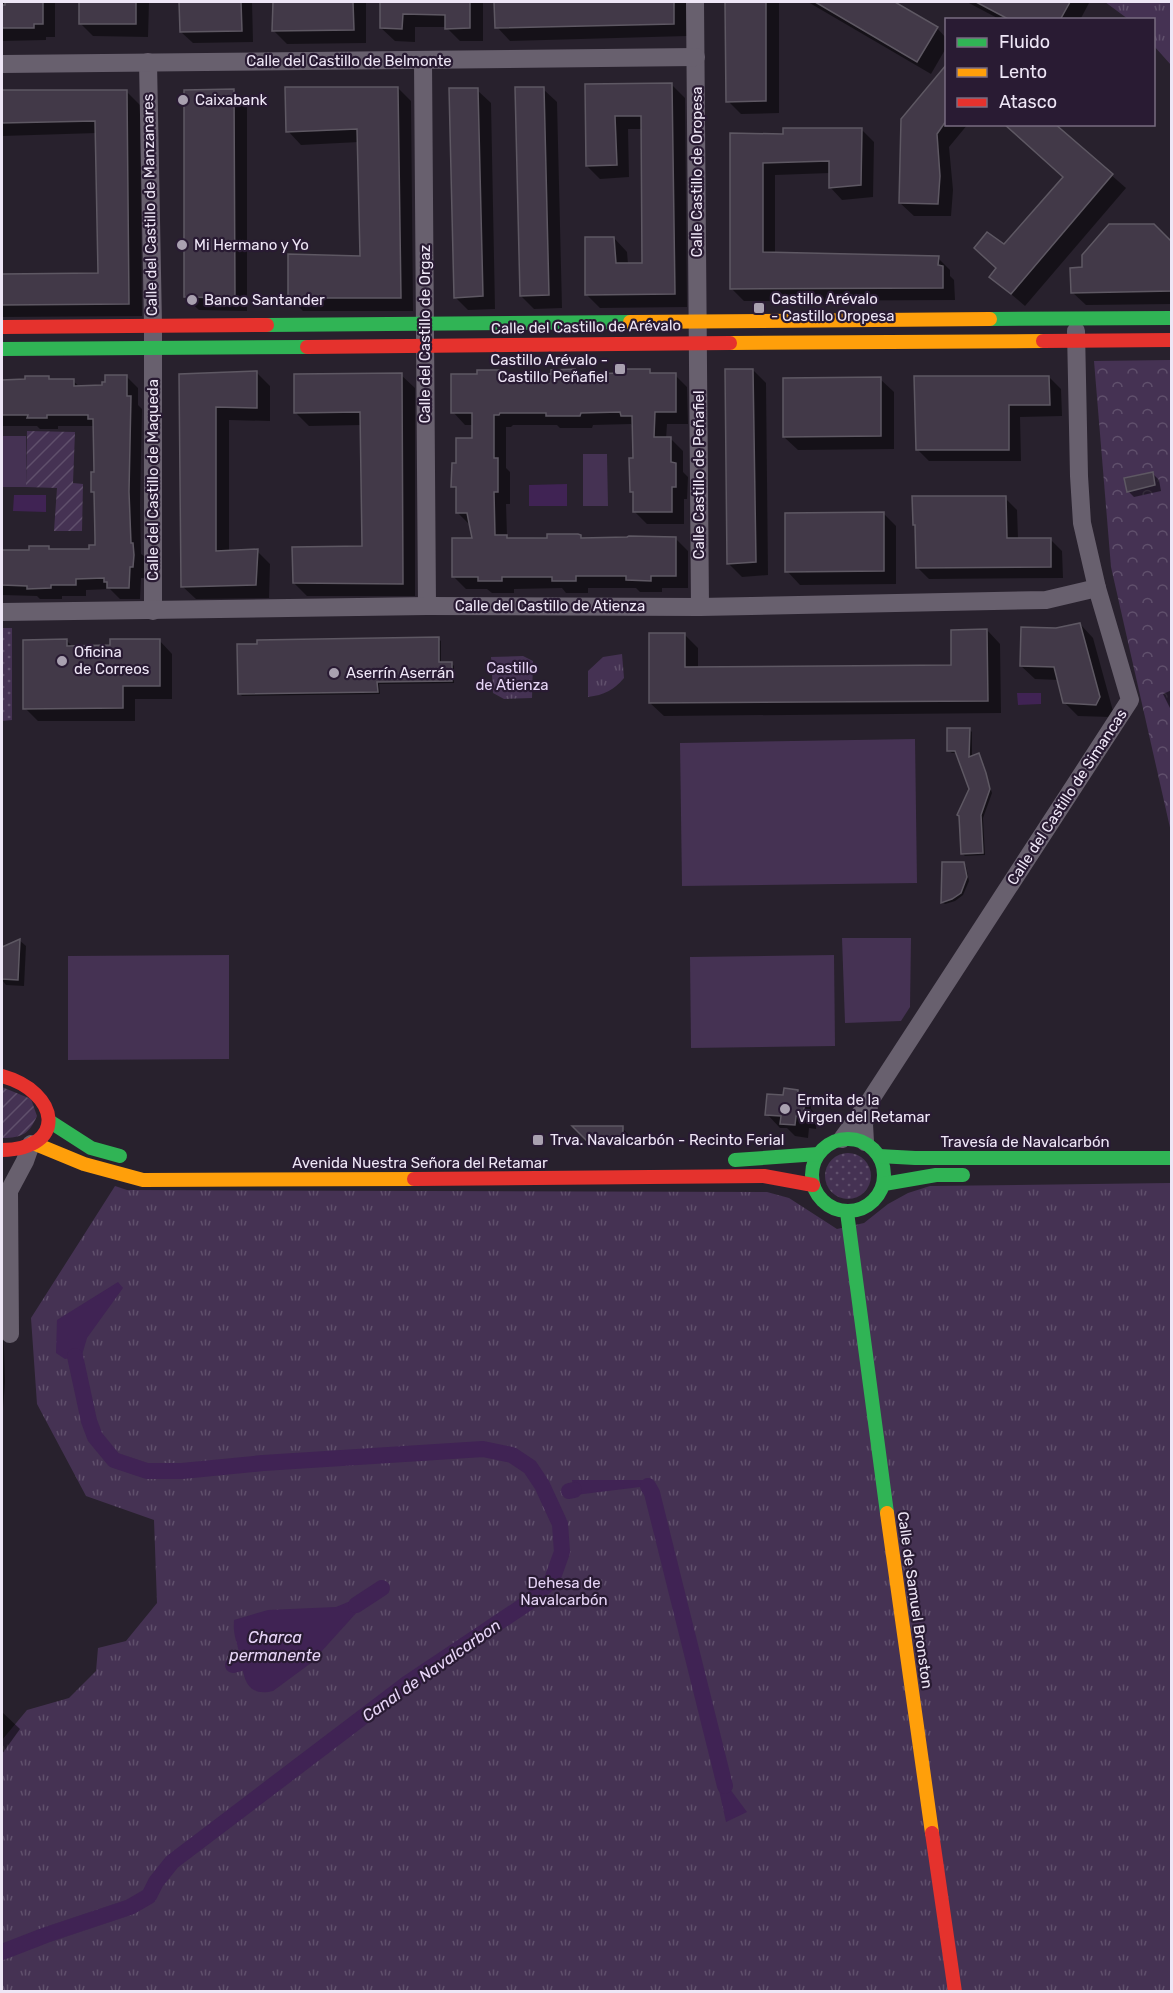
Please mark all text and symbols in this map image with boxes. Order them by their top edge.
legend [945,18,1155,126]
text: Fluido [999,31,1050,53]
street label: Calle del Castillo de Belmonte [246,52,452,70]
text: Lento [999,61,1047,83]
street label: Calle Castillo de Oropesa [688,86,706,258]
place label: Caixabank [195,91,267,109]
text: Atasco [999,91,1057,113]
street label: Calle del Castillo de Manzanares [139,93,161,316]
marker: Caixabank [176,93,190,107]
place label: Mi Hermano y Yo [194,236,309,254]
marker: Mi Hermano y Yo [175,238,189,252]
street label: Calle del Castillo de Orgaz [416,244,434,423]
place label: Castillo Arévalo - Castillo Oropesa [771,290,895,325]
place label: Banco Santander [204,291,325,309]
marker: Banco Santander [185,293,199,307]
marker: Castillo Arévalo - Castillo Oropesa [752,301,766,315]
street label: Calle del Castillo de Arévalo [491,316,681,338]
place label: Castillo Arévalo - Castillo Peñafiel [490,351,608,386]
marker: Castillo Arévalo - Castillo Peñafiel [613,362,627,376]
street label: Calle del Castillo de Maqueda [144,379,162,581]
street label: Calle Castillo de Peñafiel [690,390,708,560]
street label: Calle del Castillo de Atienza [455,597,645,615]
place label: Oficina de Correos [74,643,150,678]
marker: Oficina de Correos [55,654,69,668]
park label: Castillo de Atienza [475,659,549,694]
place label: Aserrín Aserrán [346,664,454,682]
marker: Aserrín Aserrán [327,666,341,680]
street label: Calle del Castillo de Simancas [1003,705,1131,888]
place label: Ermita de la Virgen del Retamar [797,1091,931,1126]
marker: Ermita de la Virgen del Retamar [778,1102,792,1116]
place label: Trva. Navalcarbón - Recinto Ferial [550,1131,784,1149]
marker: Trva. Navalcarbón - Recinto Ferial [531,1133,545,1147]
street label: Travesía de Navalcarbón [940,1133,1110,1151]
street label: Avenida Nuestra Señora del Retamar [292,1154,548,1172]
street label: Calle de Samuel Bronston [894,1510,936,1690]
park label: Dehesa de Navalcarbón [520,1574,608,1609]
water label: Canal de Navalcarbon [358,1615,504,1725]
water label: Charca permanente [228,1628,321,1665]

